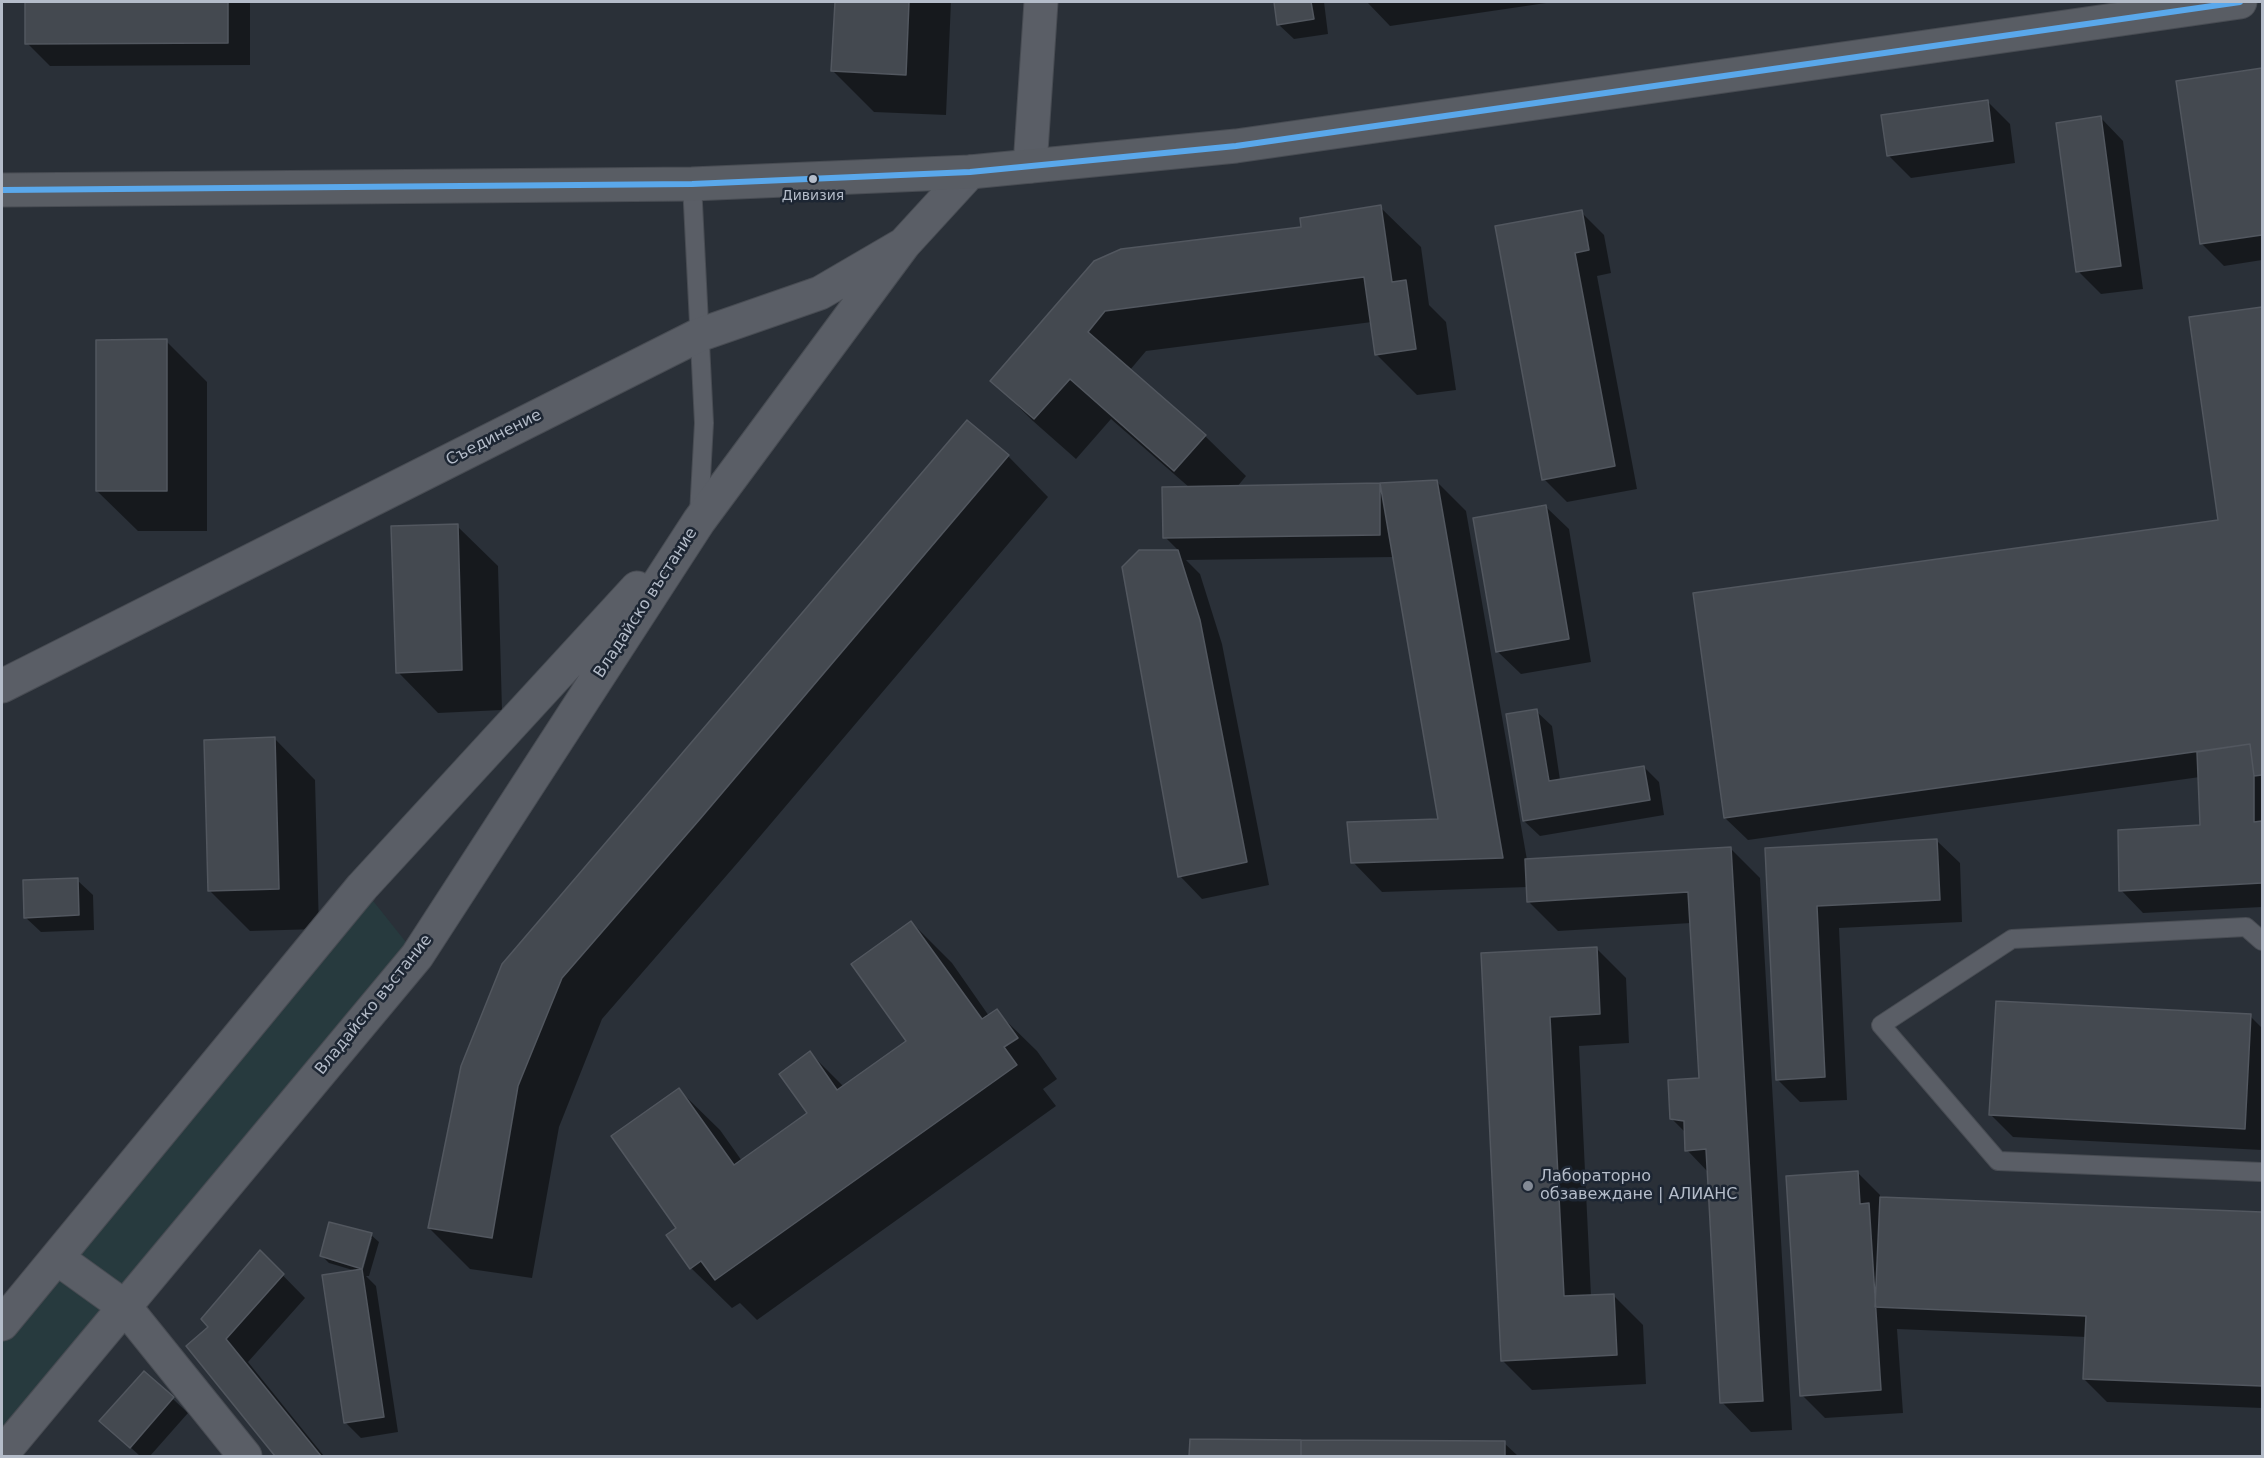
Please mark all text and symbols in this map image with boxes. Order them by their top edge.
marker: Дивизия [807,173,819,185]
place label: Дивизия [782,188,844,204]
street label: Съединение [443,406,545,470]
street label: Владайско въстание [590,524,702,682]
street label: Владайско въстание [311,931,437,1079]
place label: Лабораторно обзавеждане | АЛИАНС [1540,1167,1737,1205]
marker: Лабораторно обзавеждане | АЛИАНС [1521,1179,1535,1193]

